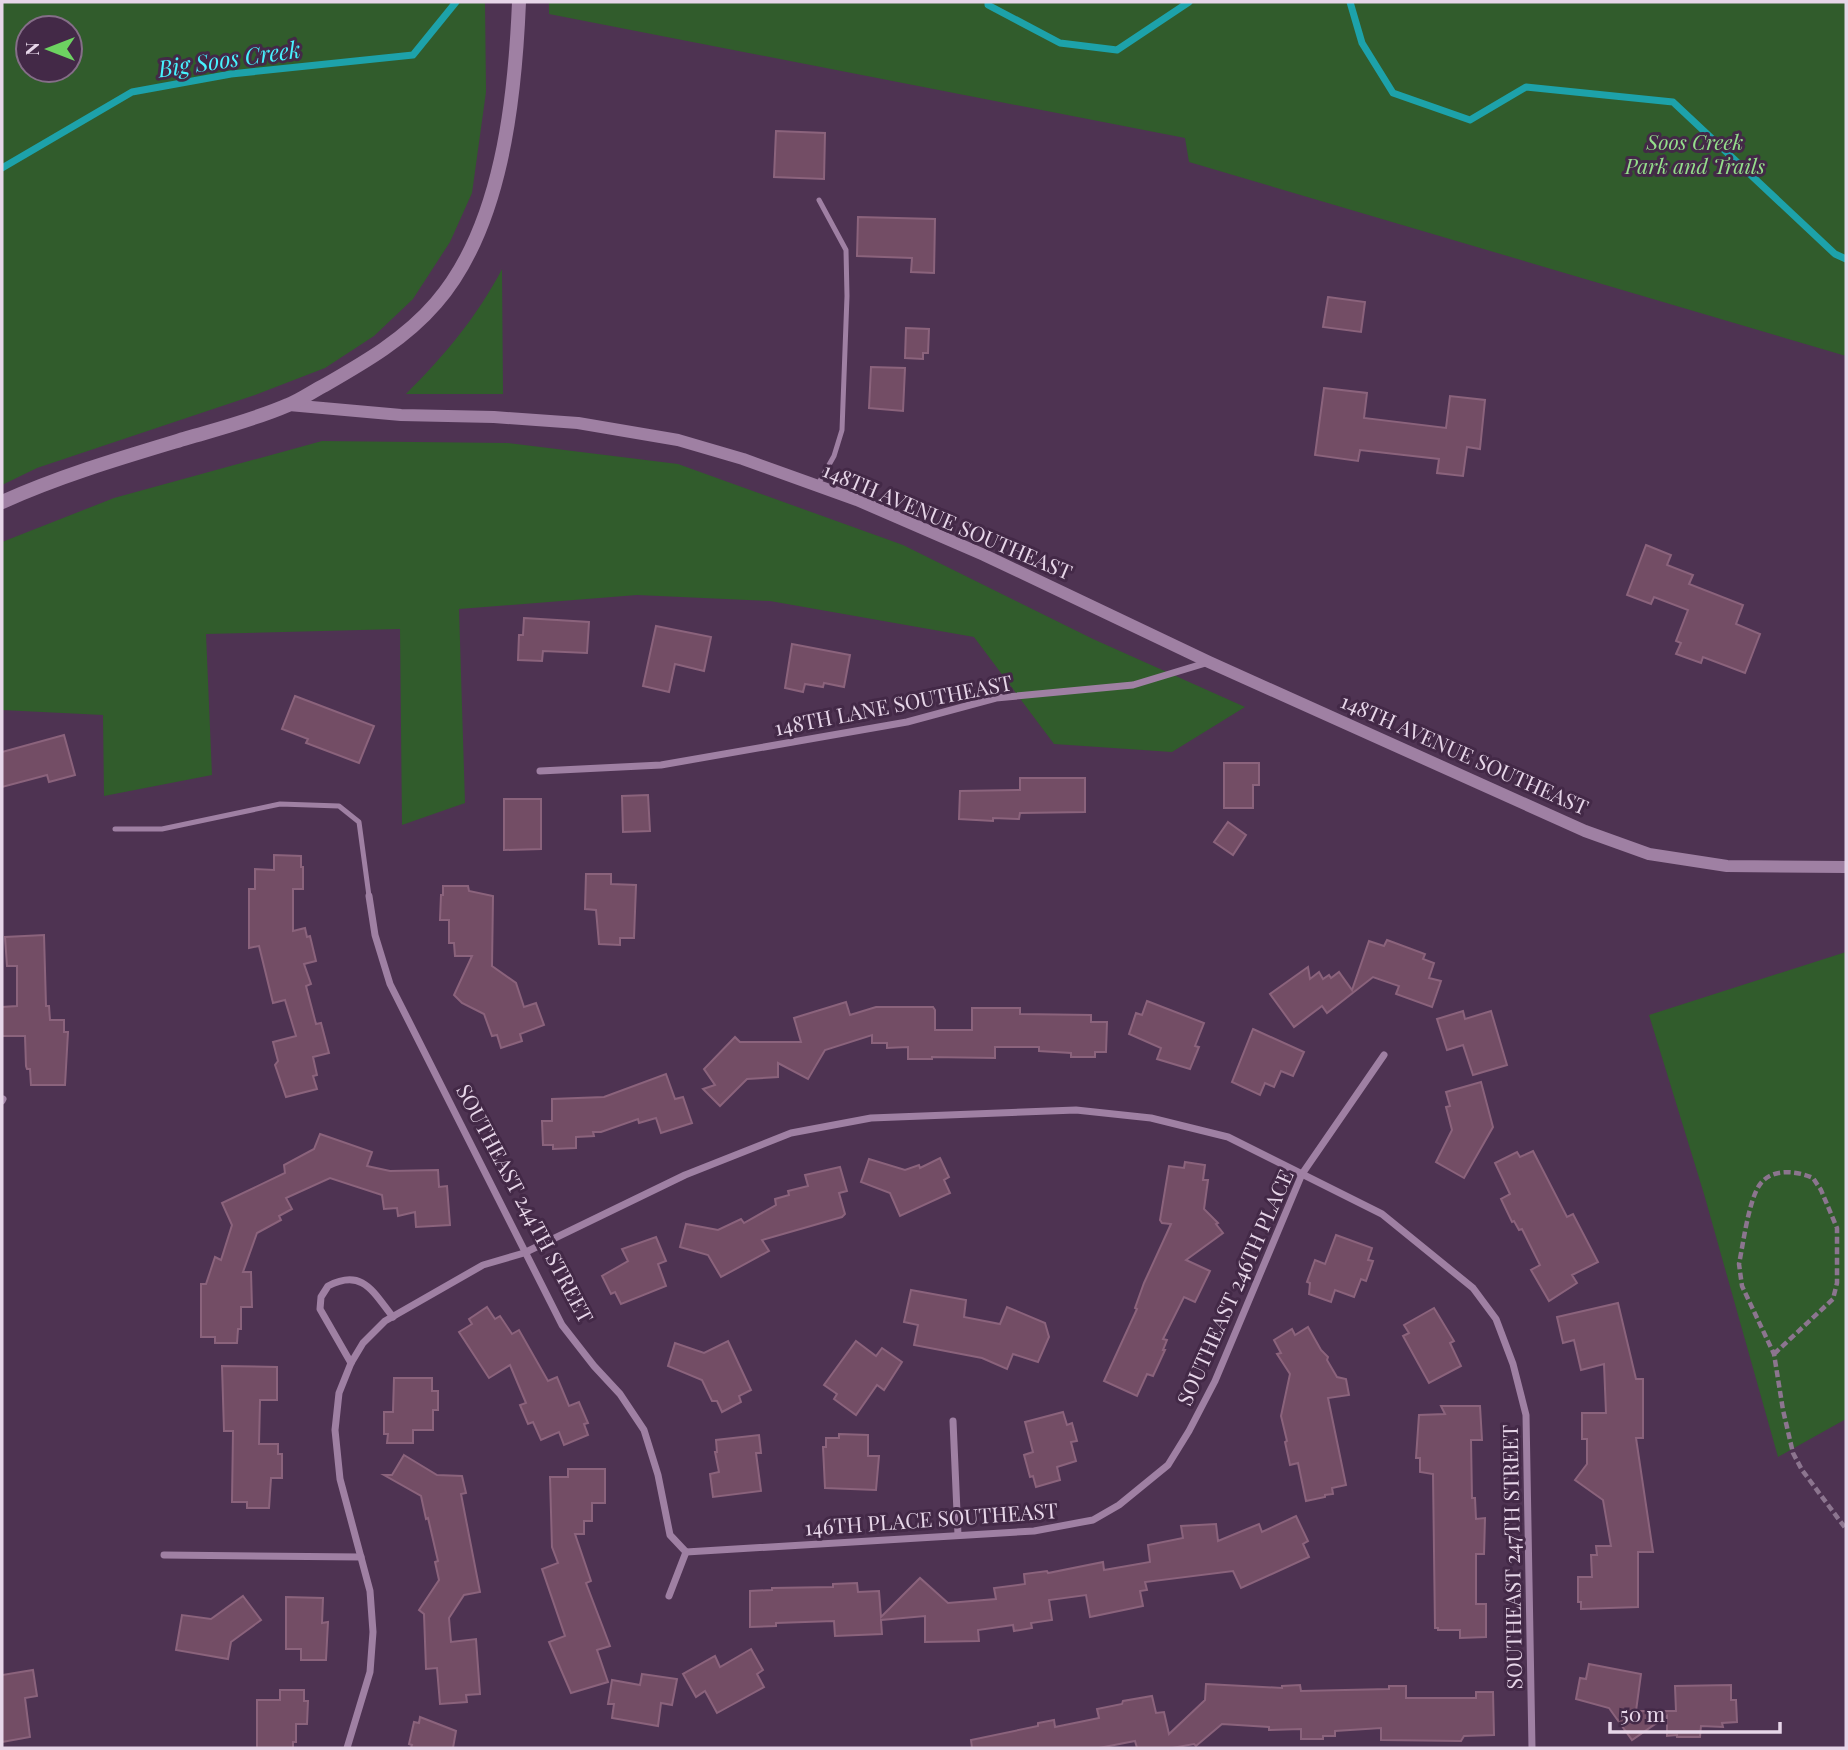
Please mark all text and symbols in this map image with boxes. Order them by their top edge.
north arrow [14,14,84,84]
water label: Big Soos Creek [155,33,302,83]
text: N [18,42,44,56]
park label: Soos Creek Park and Trails [1624,127,1765,179]
street label: 148TH AVENUE SOUTHEAST [819,455,1077,585]
street label: 148TH LANE SOUTHEAST [772,667,1014,741]
street label: 148TH AVENUE SOUTHEAST [1337,686,1593,820]
street label: SOUTHEAST 244TH STREET [451,1079,601,1327]
street label: SOUTHEAST 246TH PLACE [1169,1165,1299,1409]
street label: SOUTHEAST 247TH STREET [1495,1424,1527,1690]
street label: 146TH PLACE SOUTHEAST [803,1495,1059,1541]
scale bar [1610,1690,1780,1734]
text: 50 m [1620,1699,1666,1727]

